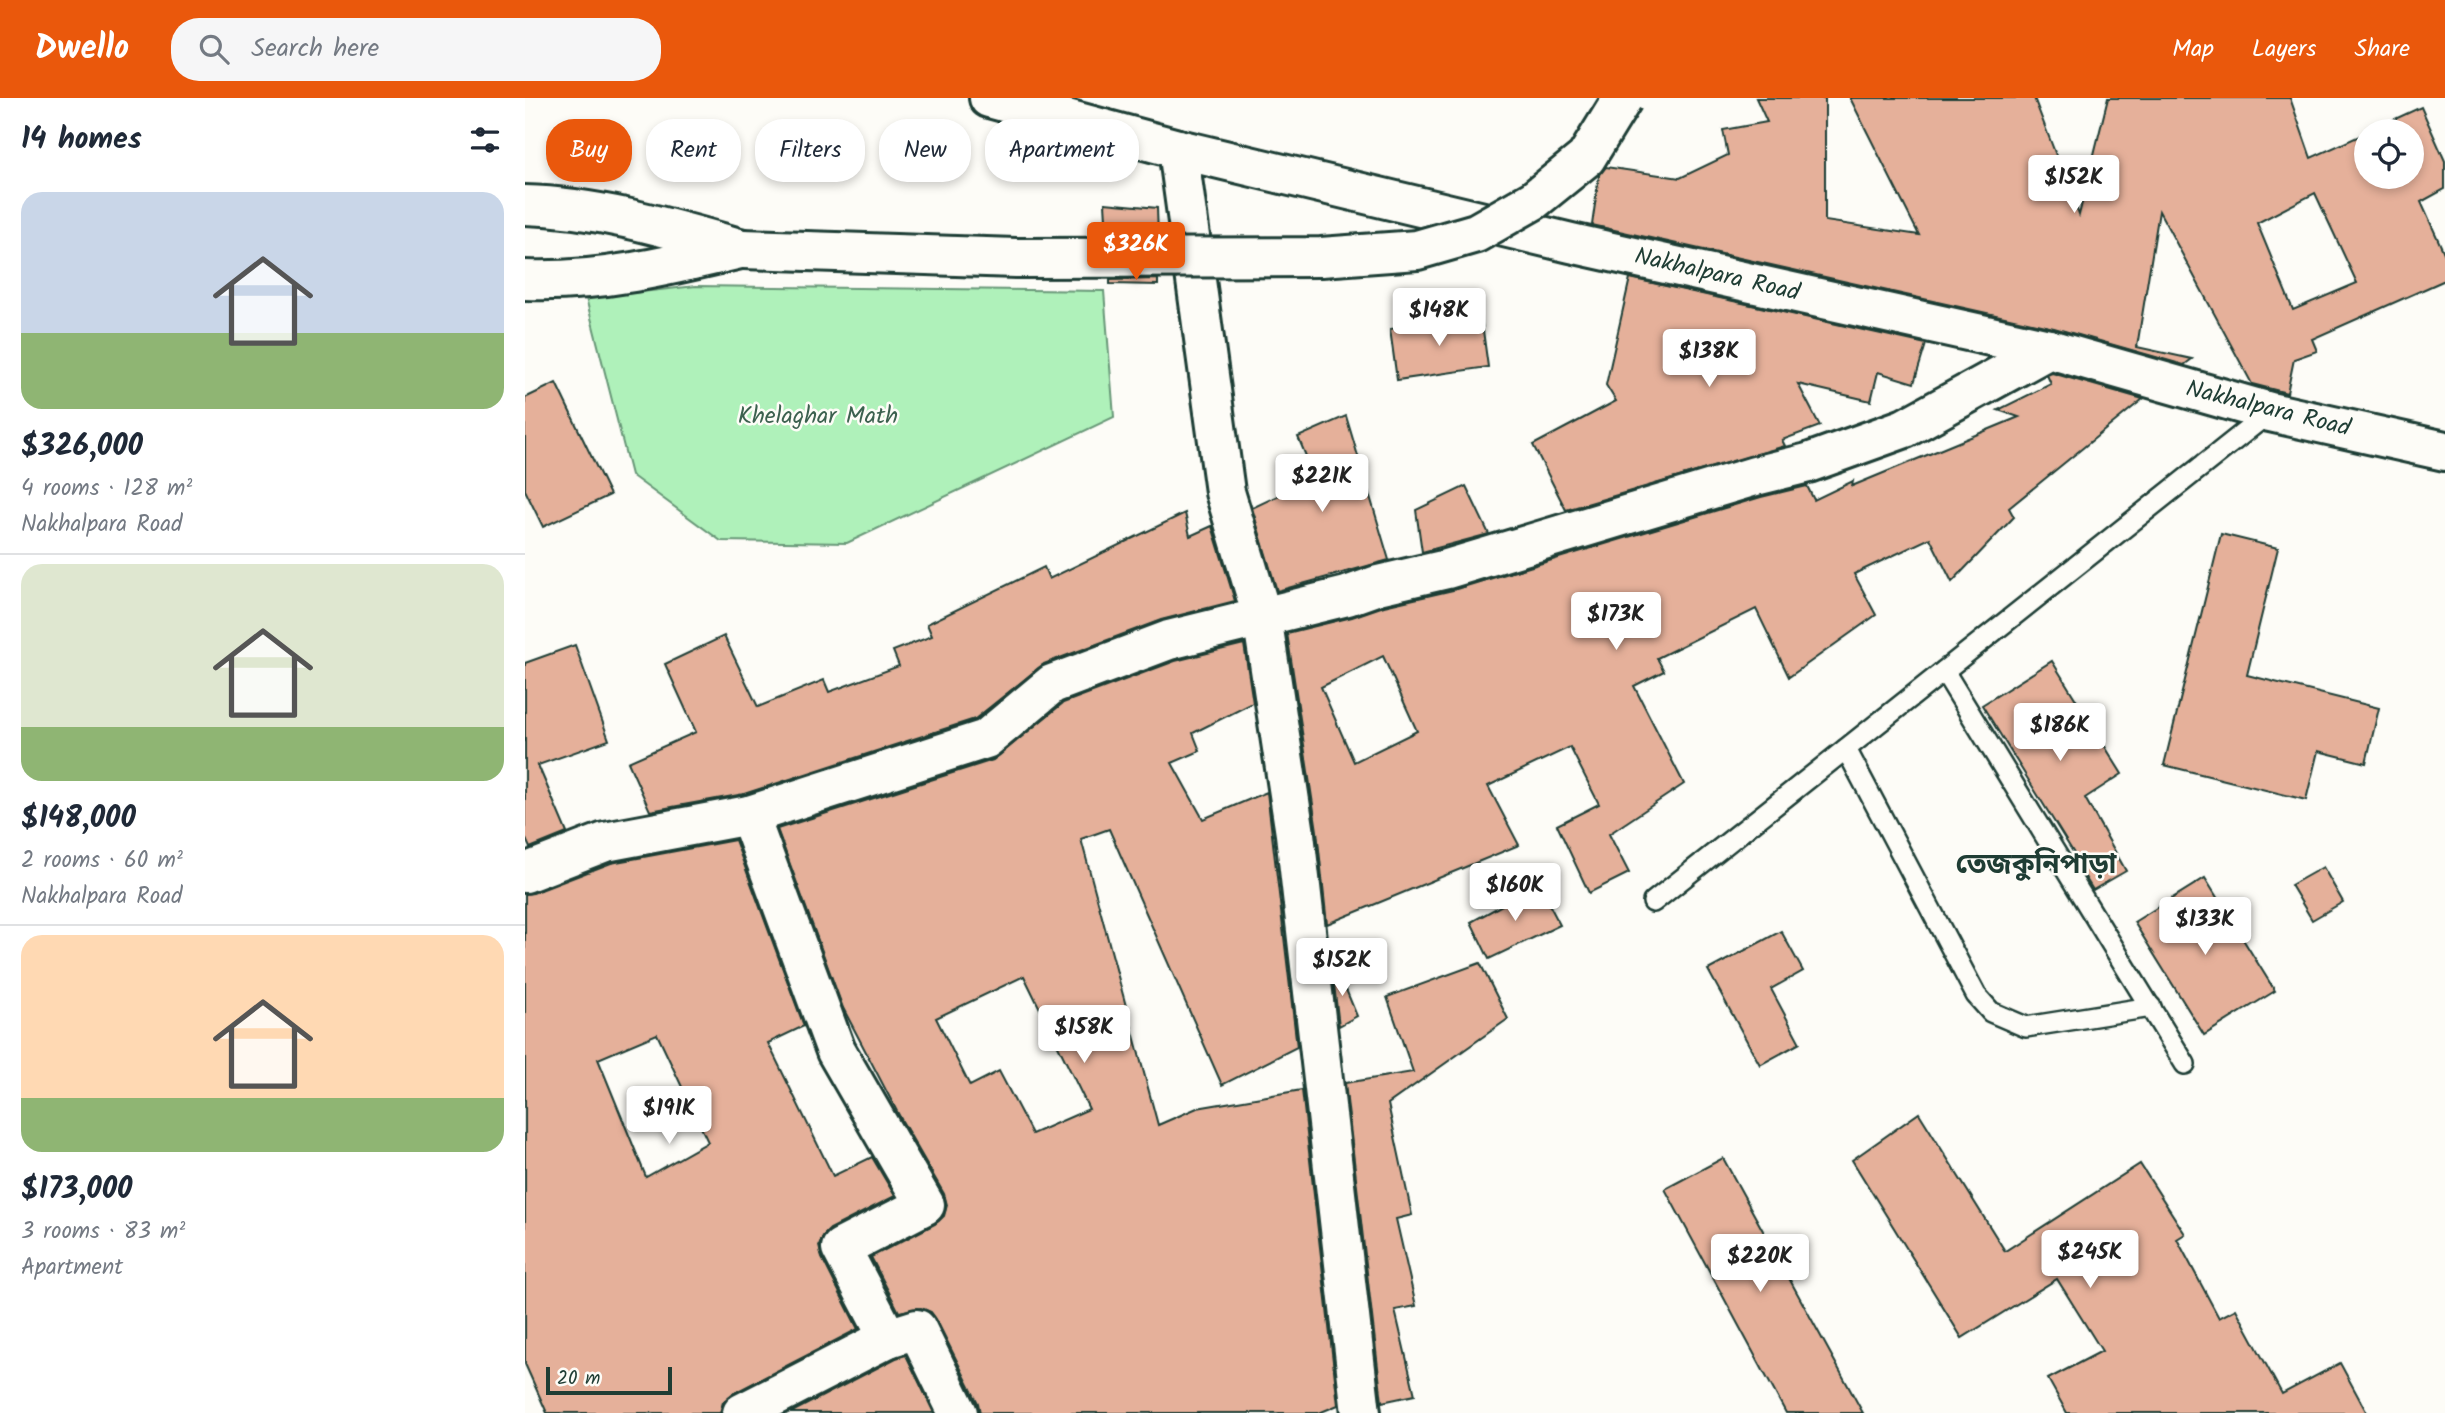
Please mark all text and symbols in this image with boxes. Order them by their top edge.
search box [171,18,661,81]
text: Dwello [35,23,129,76]
text: Search here [251,28,379,70]
icon: search [195,30,233,68]
text: Map [2172,30,2214,69]
text: Layers [2252,30,2316,69]
text: Share [2354,30,2410,69]
text: 14 homes [21,116,142,164]
chip: Buy [546,119,632,182]
chip: Rent [646,119,741,182]
chip: Filters [755,119,865,182]
chip: New [879,119,971,182]
chip: Apartment [985,119,1139,182]
map controls [2354,119,2424,189]
button: locate [2354,119,2424,189]
icon: filters [466,121,504,159]
pin: $152K [2025,156,2123,215]
text: $152K [2044,160,2104,196]
pin: $326K [1087,222,1185,282]
text: $326K [1103,227,1169,263]
street label: Nakhalpara Road [1631,237,1804,313]
icon: home [200,238,326,364]
pin: $148K [1390,288,1488,348]
text: $148K [1409,293,1469,329]
pin: $138K [1660,330,1758,389]
text: $138K [1679,334,1739,370]
street label: Nakhalpara Road [2182,370,2355,449]
park label: Khelaghar Math [738,397,898,436]
text: $326,000 [21,423,143,471]
pin: $221K [1273,454,1371,514]
text: $221K [1291,459,1353,495]
text: 4 rooms · 128 m² [21,471,192,507]
text: Nakhalpara Road [21,507,182,543]
pin: $173K [1567,592,1665,652]
text: $173K [1587,597,1645,633]
icon: home [200,610,326,736]
pin: $186K [2011,704,2109,763]
text: $186K [2030,708,2090,744]
text: $148,000 [21,795,136,843]
text: 2 rooms · 60 m² [21,843,183,879]
district label: তেজকুনিপাড়া [1955,843,2118,888]
pin: $160K [1466,864,1564,923]
text: $160K [1486,868,1544,904]
text: Nakhalpara Road [21,879,182,915]
pin: $133K [2156,898,2254,957]
text: $133K [2175,902,2235,938]
pin: $152K [1293,939,1391,998]
text: $152K [1312,943,1372,979]
icon: home [200,981,326,1107]
pin: $158K [1035,1006,1133,1065]
text: $158K [1054,1010,1114,1046]
pin: $191K [620,1086,718,1146]
text: $191K [643,1091,696,1127]
text: $173,000 [21,1166,132,1214]
text: 3 rooms · 83 m² [21,1214,185,1250]
pin: $245K [2041,1230,2139,1290]
pin: $220K [1711,1234,1809,1294]
text: $245K [2057,1235,2123,1271]
text: $220K [1727,1239,1793,1275]
text: Apartment [21,1250,123,1286]
scale bar [546,1364,672,1396]
text: 20 m [557,1364,600,1394]

